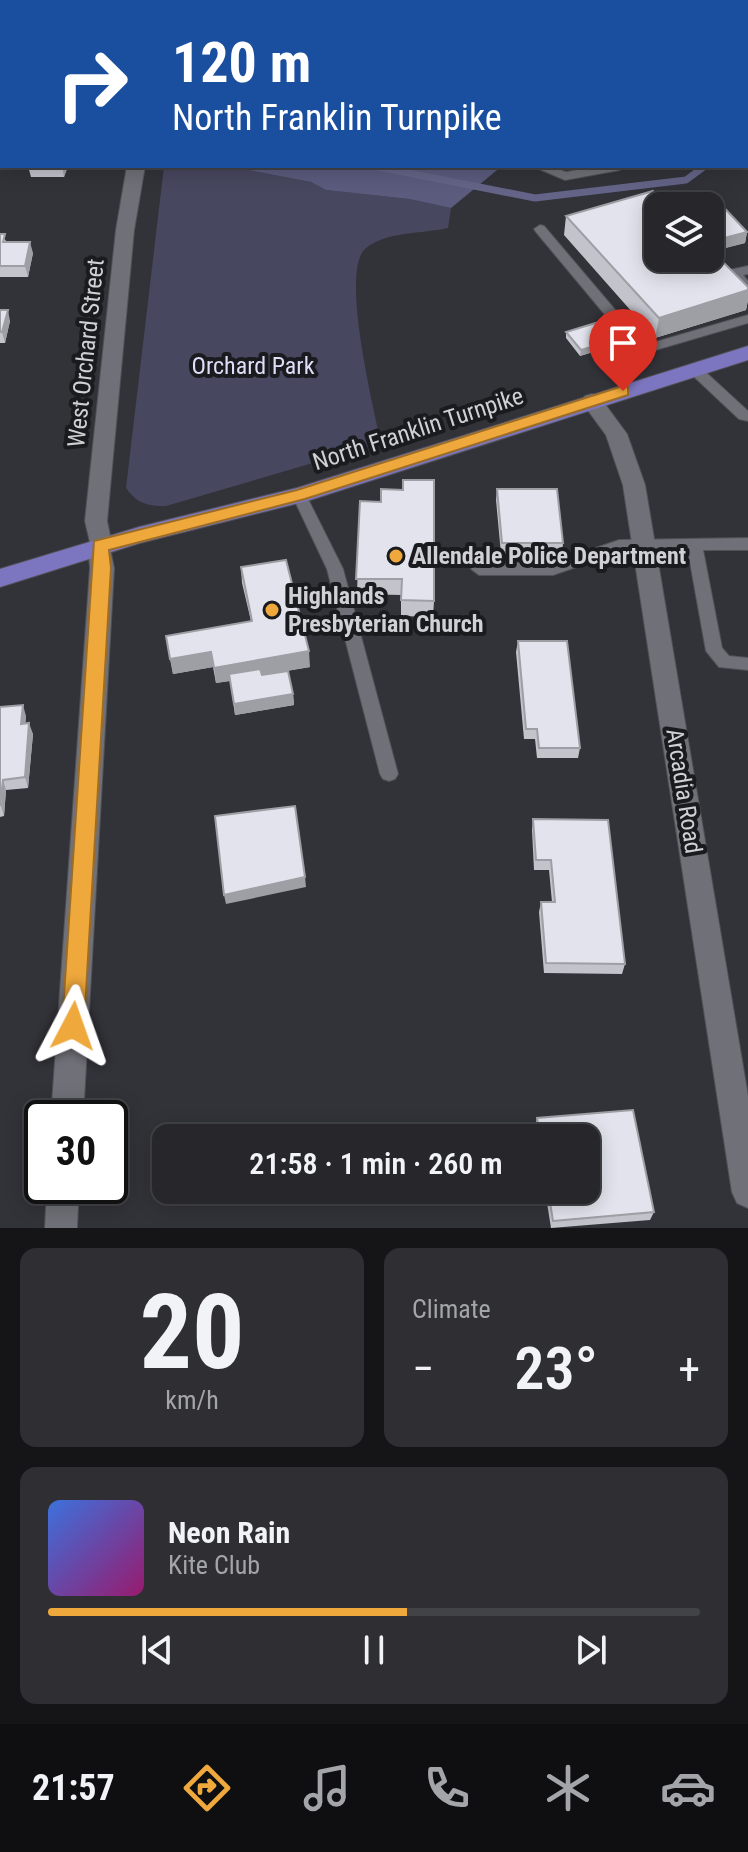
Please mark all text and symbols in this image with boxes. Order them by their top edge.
text: 120 m [172,30,311,96]
icon: right [40,32,144,136]
text: North Franklin Turnpike [172,97,502,139]
map controls [644,192,724,272]
button: layers [644,192,724,272]
street label: West Orchard Street [62,257,110,449]
pin [589,309,657,391]
icon: arrive [601,321,645,365]
park label: Orchard Park [192,352,315,380]
street label: North Franklin Turnpike [309,382,527,476]
place label: Allendale Police Department [412,542,686,570]
marker: Allendale Police Department [387,547,405,565]
place label: Highlands Presbyterian Church [288,582,484,638]
marker: Highlands Presbyterian Church [263,601,281,619]
street label: Arcadia Road [660,727,708,855]
position arrow [31,984,115,1068]
speed limit sign: 30 [24,1100,128,1204]
text: 21:58 · 1 min · 260 m [249,1146,503,1181]
text: 20 [139,1272,245,1393]
text: Climate [412,1294,491,1324]
text: 23° [514,1333,598,1404]
text: − [412,1343,434,1395]
text: + [678,1343,700,1395]
text: km/h [165,1385,219,1415]
text: Neon Rain [168,1515,290,1550]
text: Kite Club [168,1550,260,1580]
icon: previous [135,1628,179,1672]
icon: pause [352,1628,396,1672]
icon: next [569,1628,613,1672]
icon: directions [179,1760,235,1816]
icon: music [299,1760,355,1816]
icon: phone [419,1760,475,1816]
icon: climate [540,1760,596,1816]
icon: car [660,1760,716,1816]
text: 21:57 [32,1767,115,1809]

